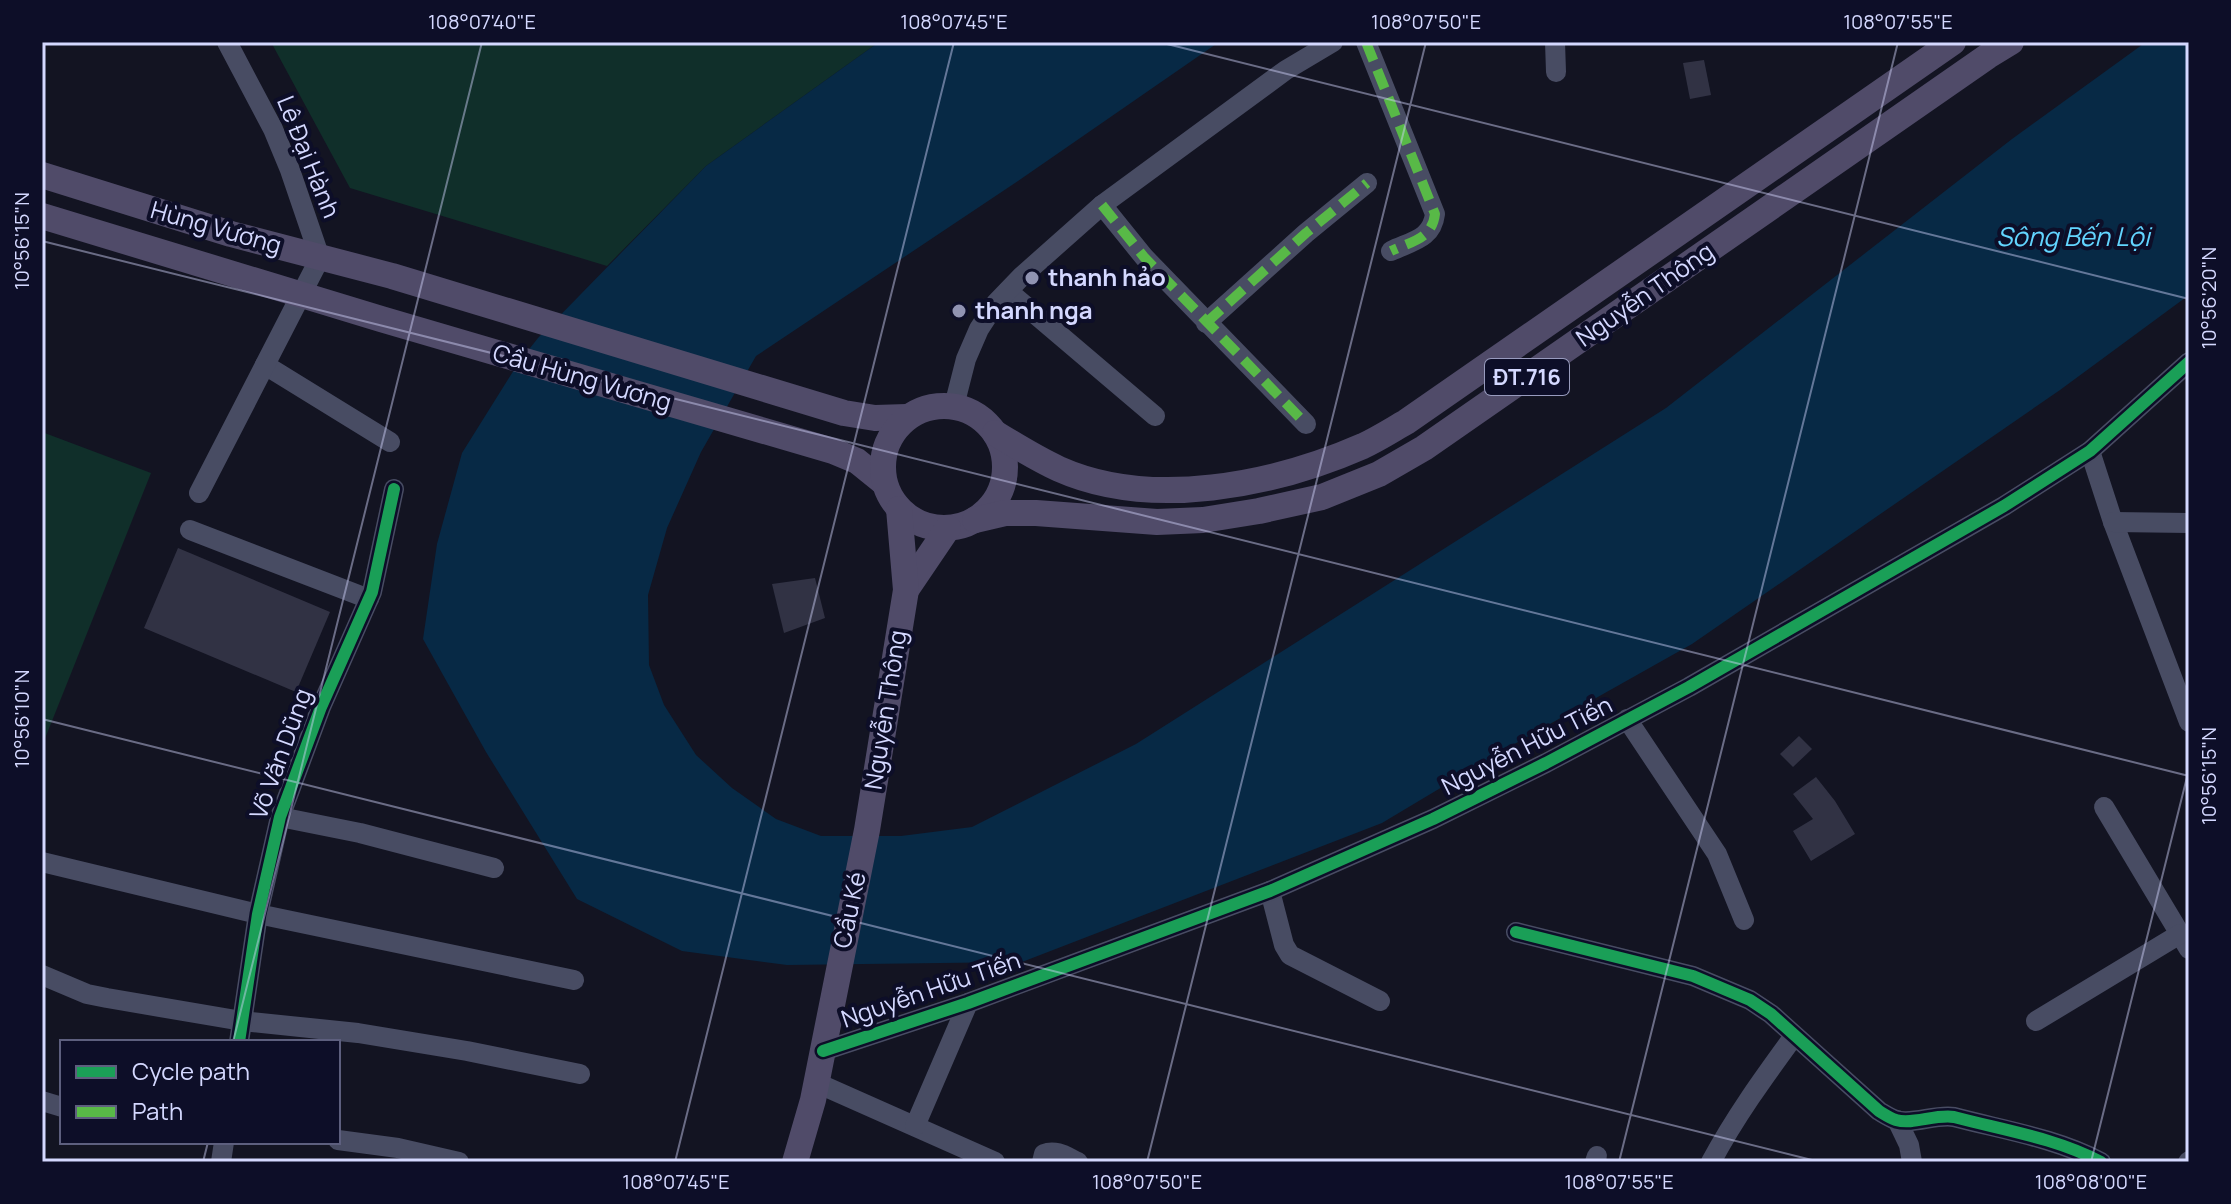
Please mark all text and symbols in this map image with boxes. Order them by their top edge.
text: 108°07'40"E [428,8,536,35]
text: 108°07'45"E [900,8,1008,35]
text: 108°07'50"E [1371,8,1481,35]
text: 108°07'55"E [1843,8,1953,35]
street label: Lê Đại Hành [270,90,349,222]
text: 10°56'15"N [8,192,35,290]
street label: Hùng Vương [147,192,286,261]
water label: Sông Bến Lội [1996,218,2153,254]
street label: Nguyễn Thông [1569,234,1720,353]
text: 10°56'20"N [2195,247,2222,349]
place label: thanh hảo [1048,260,1166,293]
marker: thanh hảo [1023,269,1041,287]
place label: thanh nga [975,293,1093,326]
marker: thanh nga [950,302,968,320]
street label: Cầu Hùng Vương [489,335,675,418]
road number: ĐT.716 [1485,359,1569,395]
street label: Nguyễn Thông [856,628,913,792]
text: 10°56'10"N [8,670,35,768]
street label: Võ Văn Dũng [241,684,318,823]
street label: Nguyễn Hữu Tiến [1435,687,1617,802]
text: 10°56'15"N [2195,727,2222,825]
street label: Cầu Ké [824,869,873,951]
street label: Nguyễn Hữu Tiến [837,942,1024,1035]
legend [60,1040,340,1144]
text: Cycle path [132,1054,250,1087]
text: Path [132,1094,183,1127]
text: 108°07'45"E [622,1168,730,1195]
text: 108°07'50"E [1092,1168,1202,1195]
text: 108°07'55"E [1564,1168,1674,1195]
text: 108°08'00"E [2035,1168,2147,1195]

